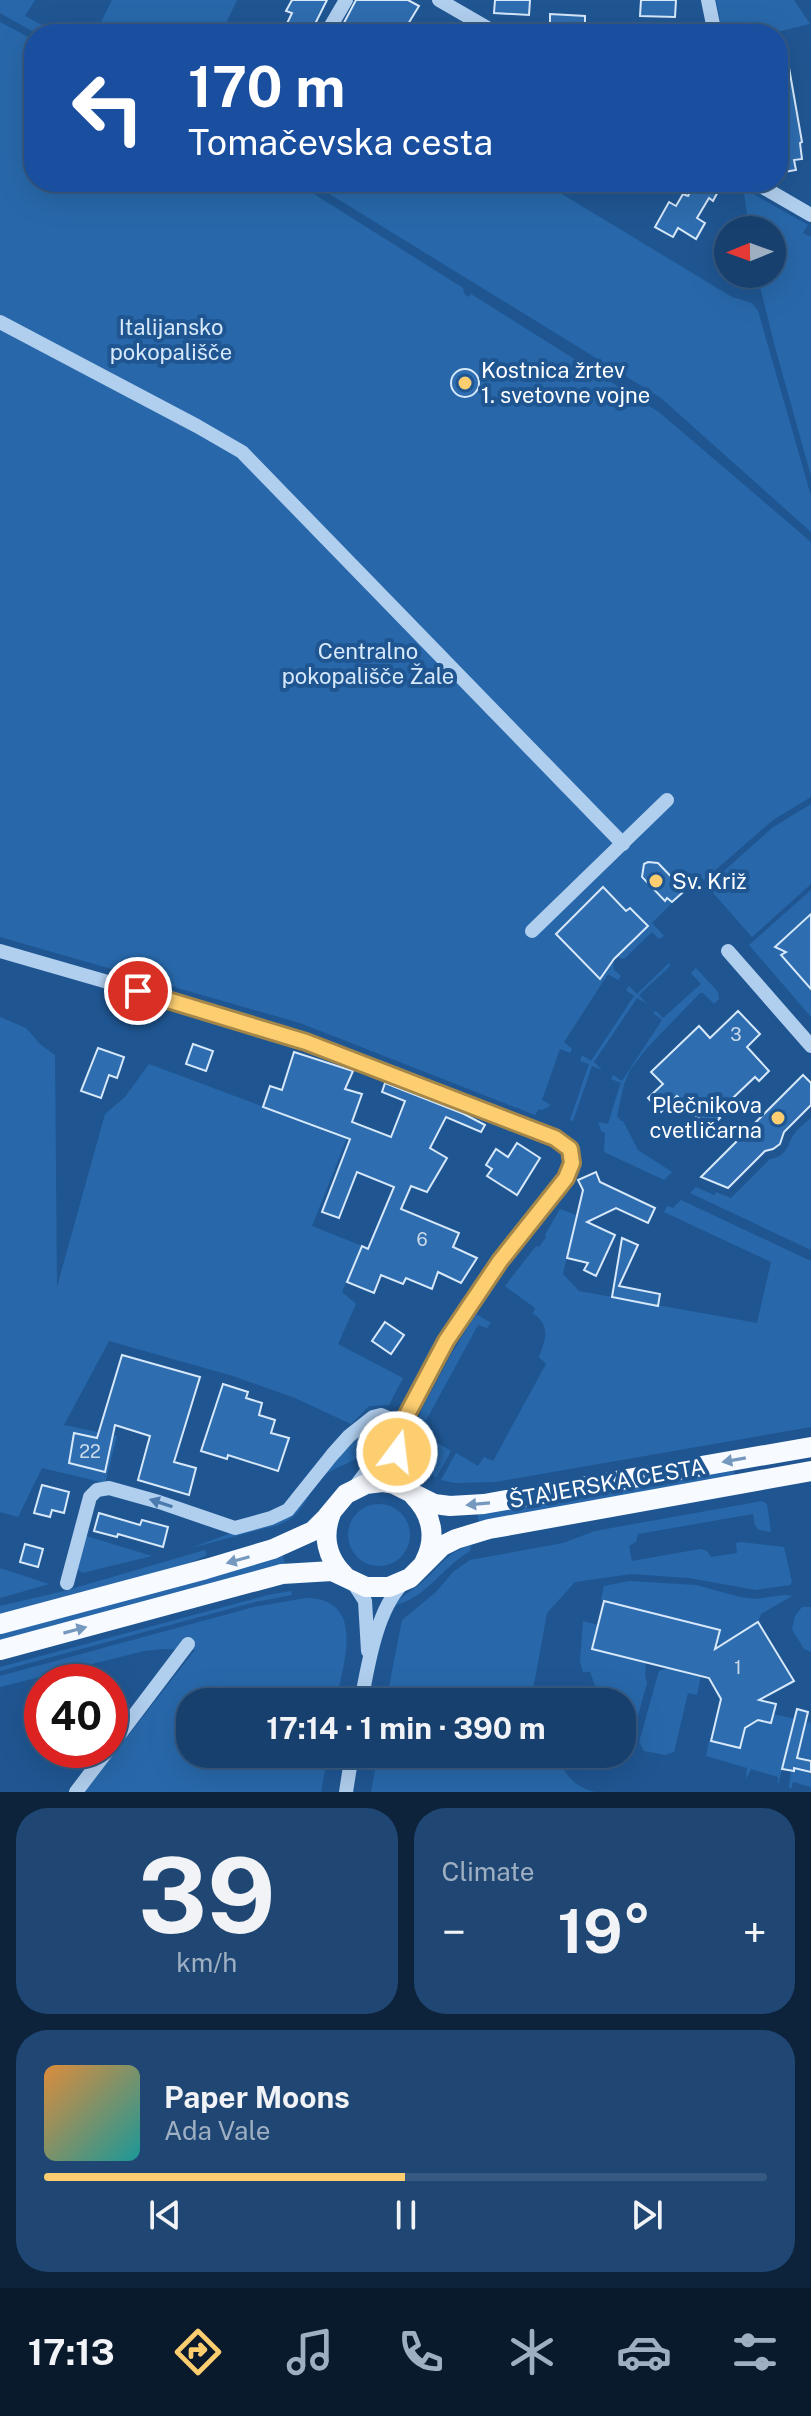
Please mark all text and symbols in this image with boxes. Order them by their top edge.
text: 170 m [188,54,345,120]
icon: left [56,56,160,160]
text: Tomačevska cesta [188,121,493,163]
north arrow [714,216,786,288]
map controls [714,216,786,288]
park label: Italijansko pokopališče [110,314,232,365]
place label: Kostnica žrtev 1. svetovne vojne [481,357,650,408]
marker: Kostnica žrtev 1. svetovne vojne [456,374,474,392]
park label: Centralno pokopališče Žale [282,638,454,689]
place label: Sv. Križ [672,868,747,894]
marker: Sv. Križ [647,872,665,890]
pin [104,957,172,1025]
icon: arrive [116,969,160,1013]
house number: 3 [730,1024,742,1045]
place label: Plečnikova cvetličarna [649,1092,762,1143]
marker: Plečnikova cvetličarna [769,1109,787,1127]
house number: 6 [416,1229,428,1250]
position arrow [355,1410,439,1494]
house number: 22 [79,1441,101,1462]
street label: ŠTAJERSKA CESTA [507,1453,707,1513]
one-way arrow [721,1455,746,1467]
one-way arrow [149,1496,173,1508]
one-way arrow [465,1498,490,1511]
one-way arrow [226,1554,250,1567]
one-way arrow [63,1623,88,1635]
house number: 1 [734,1657,742,1678]
speed limit sign: 40 [24,1664,128,1768]
text: 17:14 · 1 min · 390 m [266,1710,546,1746]
text: 39 [138,1834,275,1956]
text: Climate [442,1856,535,1887]
text: 19° [557,1896,651,1967]
text: − [442,1906,466,1958]
text: + [743,1906,767,1958]
text: km/h [176,1947,237,1978]
text: Paper Moons [164,2079,350,2115]
text: Ada Vale [164,2115,270,2146]
icon: previous [143,2193,187,2237]
icon: pause [384,2193,428,2237]
icon: next [625,2193,669,2237]
icon: directions [170,2324,226,2380]
icon: music [282,2324,338,2380]
icon: phone [393,2324,449,2380]
icon: climate [504,2324,560,2380]
icon: car [616,2324,672,2380]
icon: filters [727,2324,783,2380]
text: 17:13 [28,2331,115,2373]

